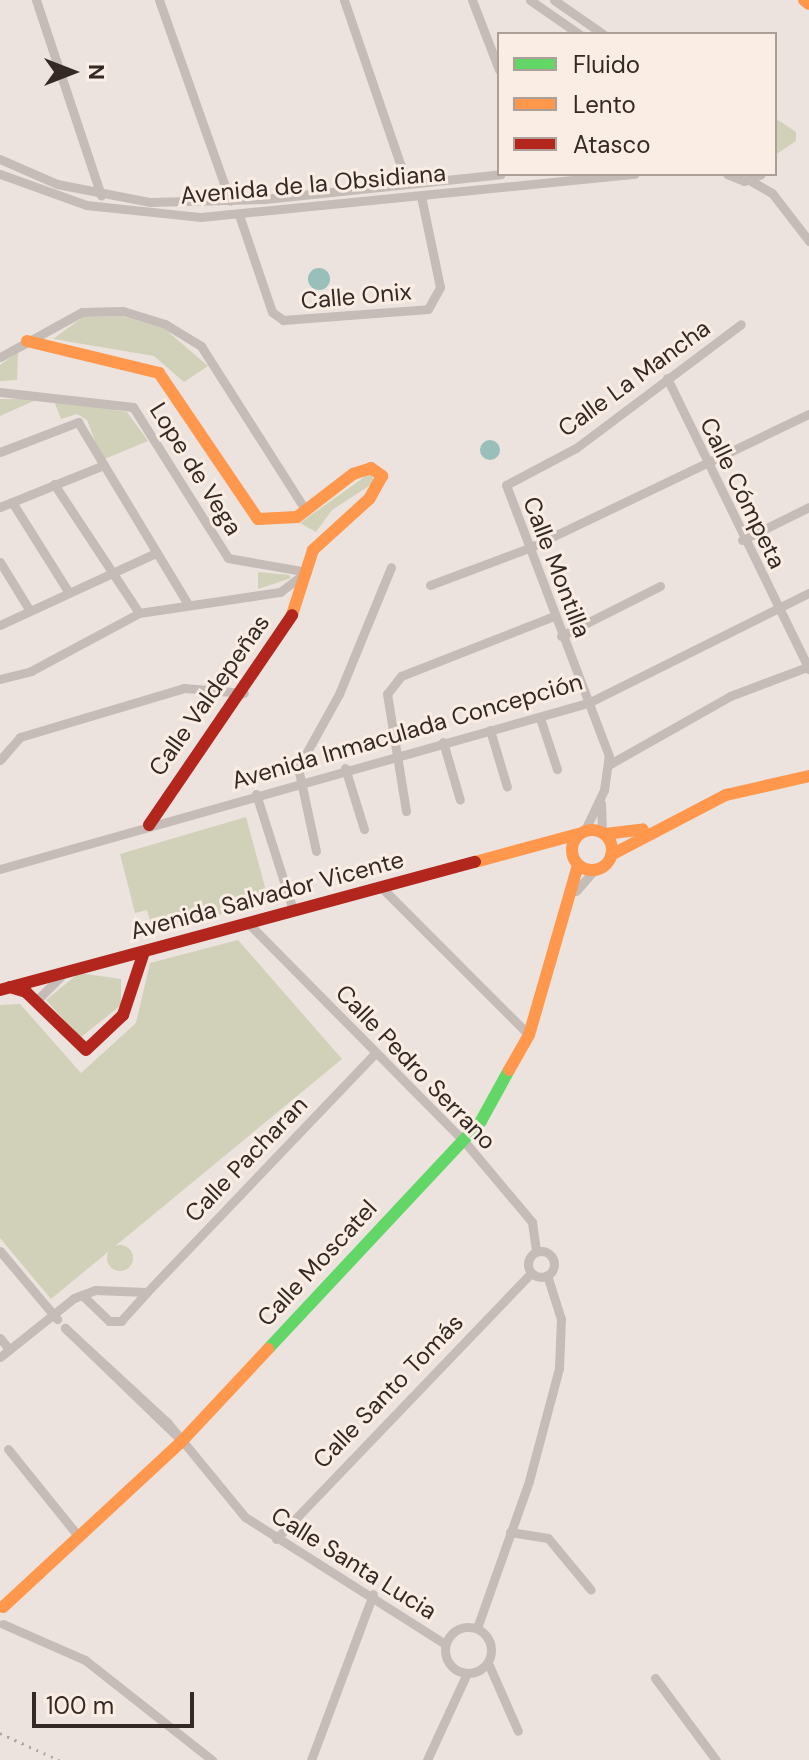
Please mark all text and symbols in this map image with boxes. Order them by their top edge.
north arrow [32,32,112,112]
legend [497,32,777,176]
text: Fluido [573,49,640,80]
text: N [82,64,111,80]
text: Lento [573,89,636,120]
text: Atasco [573,129,650,160]
street label: Avenida de la Obsidiana [179,158,447,210]
street label: Calle Onix [299,277,413,315]
street label: Calle La Mancha [552,313,716,443]
street label: Lope de Vega [144,397,248,541]
street label: Calle Cómpeta [694,413,792,573]
street label: Calle Montilla [517,493,597,641]
street label: Calle Valdepeñas [143,609,275,781]
street label: Avenida Inmaculada Concepción [228,667,586,795]
street label: Avenida Salvador Vicente [127,845,407,945]
street label: Calle Pedro Serrano [330,978,502,1156]
street label: Calle Pacharan [179,1090,313,1228]
street label: Calle Moscatel [251,1194,383,1332]
street label: Calle Santo Tomás [307,1308,469,1474]
street label: Calle Santa Lucia [266,1501,442,1625]
scale bar [36,1676,198,1726]
text: 100 m [46,1690,114,1721]

